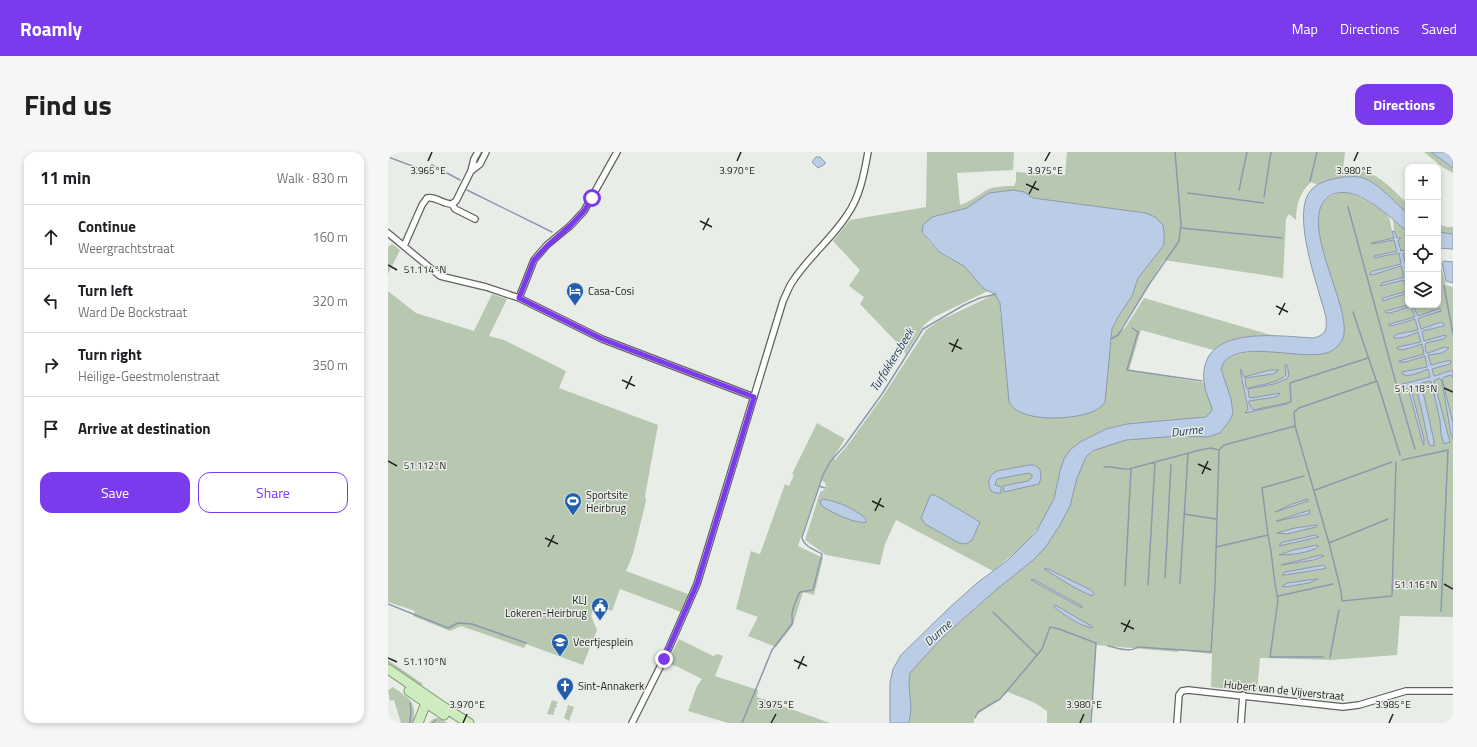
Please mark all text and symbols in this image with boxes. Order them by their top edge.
text: Roamly [20,14,82,43]
text: Map [1292,18,1318,39]
text: Directions [1340,18,1399,39]
text: Saved [1421,18,1457,39]
text: Find us [24,83,112,126]
button: Directions [1355,84,1453,125]
text: 3.965°E [410,163,446,178]
text: 3.970°E [719,163,755,178]
text: 3.975°E [1027,163,1063,178]
text: 3.980°E [1336,163,1372,178]
map controls [1405,164,1441,308]
button: + [1405,164,1441,200]
text: 11 min [40,165,91,191]
text: Walk · 830 m [277,168,348,188]
route start [583,189,601,207]
button: − [1405,200,1441,236]
text: Continue [78,215,136,238]
icon: ahead [40,226,62,248]
text: 160 m [312,227,348,247]
button: locate [1405,236,1441,272]
text: Weergrachtstraat [78,238,174,258]
text: 51.114°N [404,262,446,277]
button: layers [1405,272,1441,308]
text: Turn left [78,279,133,302]
hotel icon: Casa-Cosi [565,281,585,306]
place label: Casa-Cosi [588,283,634,299]
icon: left [40,290,62,312]
text: 320 m [312,291,348,311]
text: Ward De Bockstraat [78,302,187,322]
water label: Turfakkersbeek [865,323,919,395]
text: Turn right [78,343,142,366]
icon: right [40,354,62,376]
text: 350 m [312,355,348,375]
text: Heilige-Geestmolenstraat [78,366,220,386]
text: 51.118°N [1395,381,1437,396]
text: Arrive at destination [78,417,211,440]
icon: arrive [40,418,62,440]
water label: Durme [1170,419,1205,442]
text: 51.112°N [404,458,446,473]
button: Save [40,472,190,513]
button: Share [198,472,348,513]
place label: Sportsite Heirbrug [586,487,629,516]
sports icon: Sportsite Heirbrug [563,491,583,516]
text: 51.116°N [1395,577,1437,592]
place label: KLJ Lokeren-Heirbrug [505,592,587,621]
public building icon: KLJ Lokeren-Heirbrug [590,596,610,621]
water label: Durme [919,614,957,650]
school or university icon: Veertjesplein [550,632,570,657]
place label: Veertjesplein [573,634,633,650]
route end [655,650,673,668]
text: 51.110°N [404,654,446,669]
church icon: Sint-Annakerk [555,676,575,701]
street label: Hubert van de Vijverstraat [1223,676,1345,704]
place label: Sint-Annakerk [578,678,645,694]
text: 3.970°E [449,697,485,712]
text: 3.975°E [758,697,794,712]
text: 3.980°E [1066,697,1102,712]
text: 3.985°E [1375,697,1411,712]

